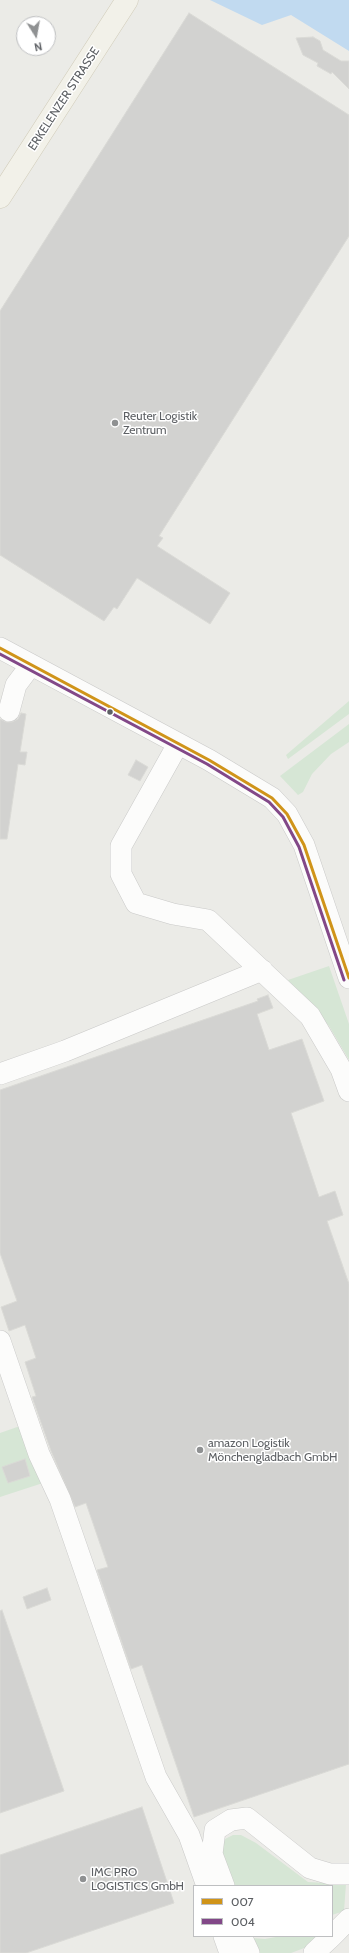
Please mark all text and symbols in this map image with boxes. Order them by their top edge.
north arrow [16,16,56,56]
street label: ERKELENZER STRASSE [25,45,103,153]
place label: Reuter Logistik Zentrum [123,409,197,437]
marker: Reuter Logistik Zentrum [110,418,120,428]
unlabelled marker [105,707,115,717]
place label: amazon Logistik Mönchengladbach GmbH [208,1436,337,1464]
marker: amazon Logistik Mönchengladbach GmbH [195,1445,205,1455]
place label: IMC PRO LOGISTICS GmbH [91,1865,184,1893]
marker: IMC PRO LOGISTICS GmbH [78,1874,88,1884]
legend [193,1885,333,1937]
text: 007 [231,1894,254,1909]
text: 004 [231,1914,255,1929]

